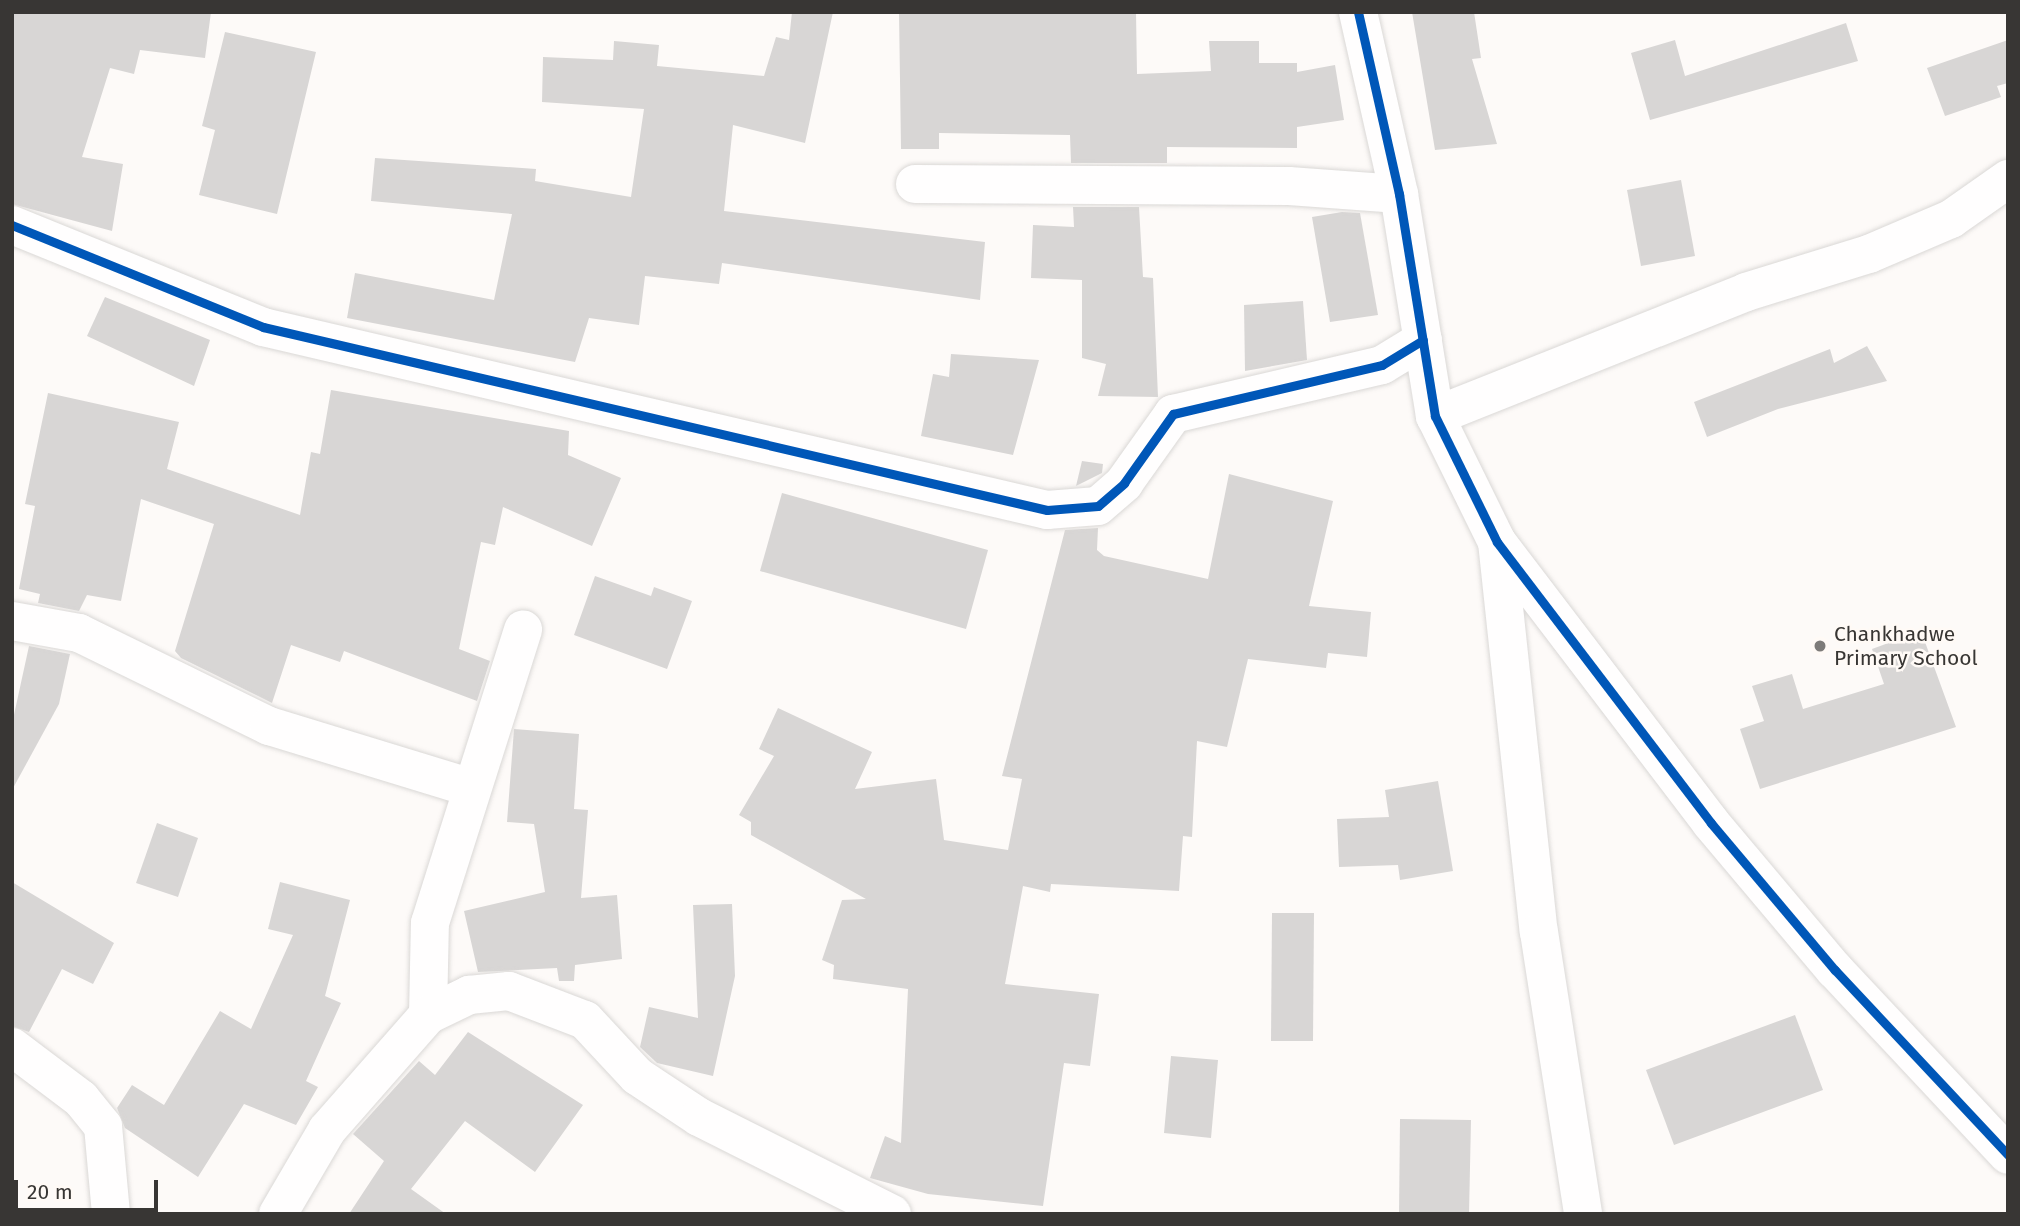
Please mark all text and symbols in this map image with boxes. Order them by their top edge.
place label: Chankhadwe Primary School [1834,621,1978,671]
marker: Chankhadwe Primary School [1812,638,1828,654]
scale bar [18,1166,161,1210]
text: 20 m [27,1179,73,1205]

